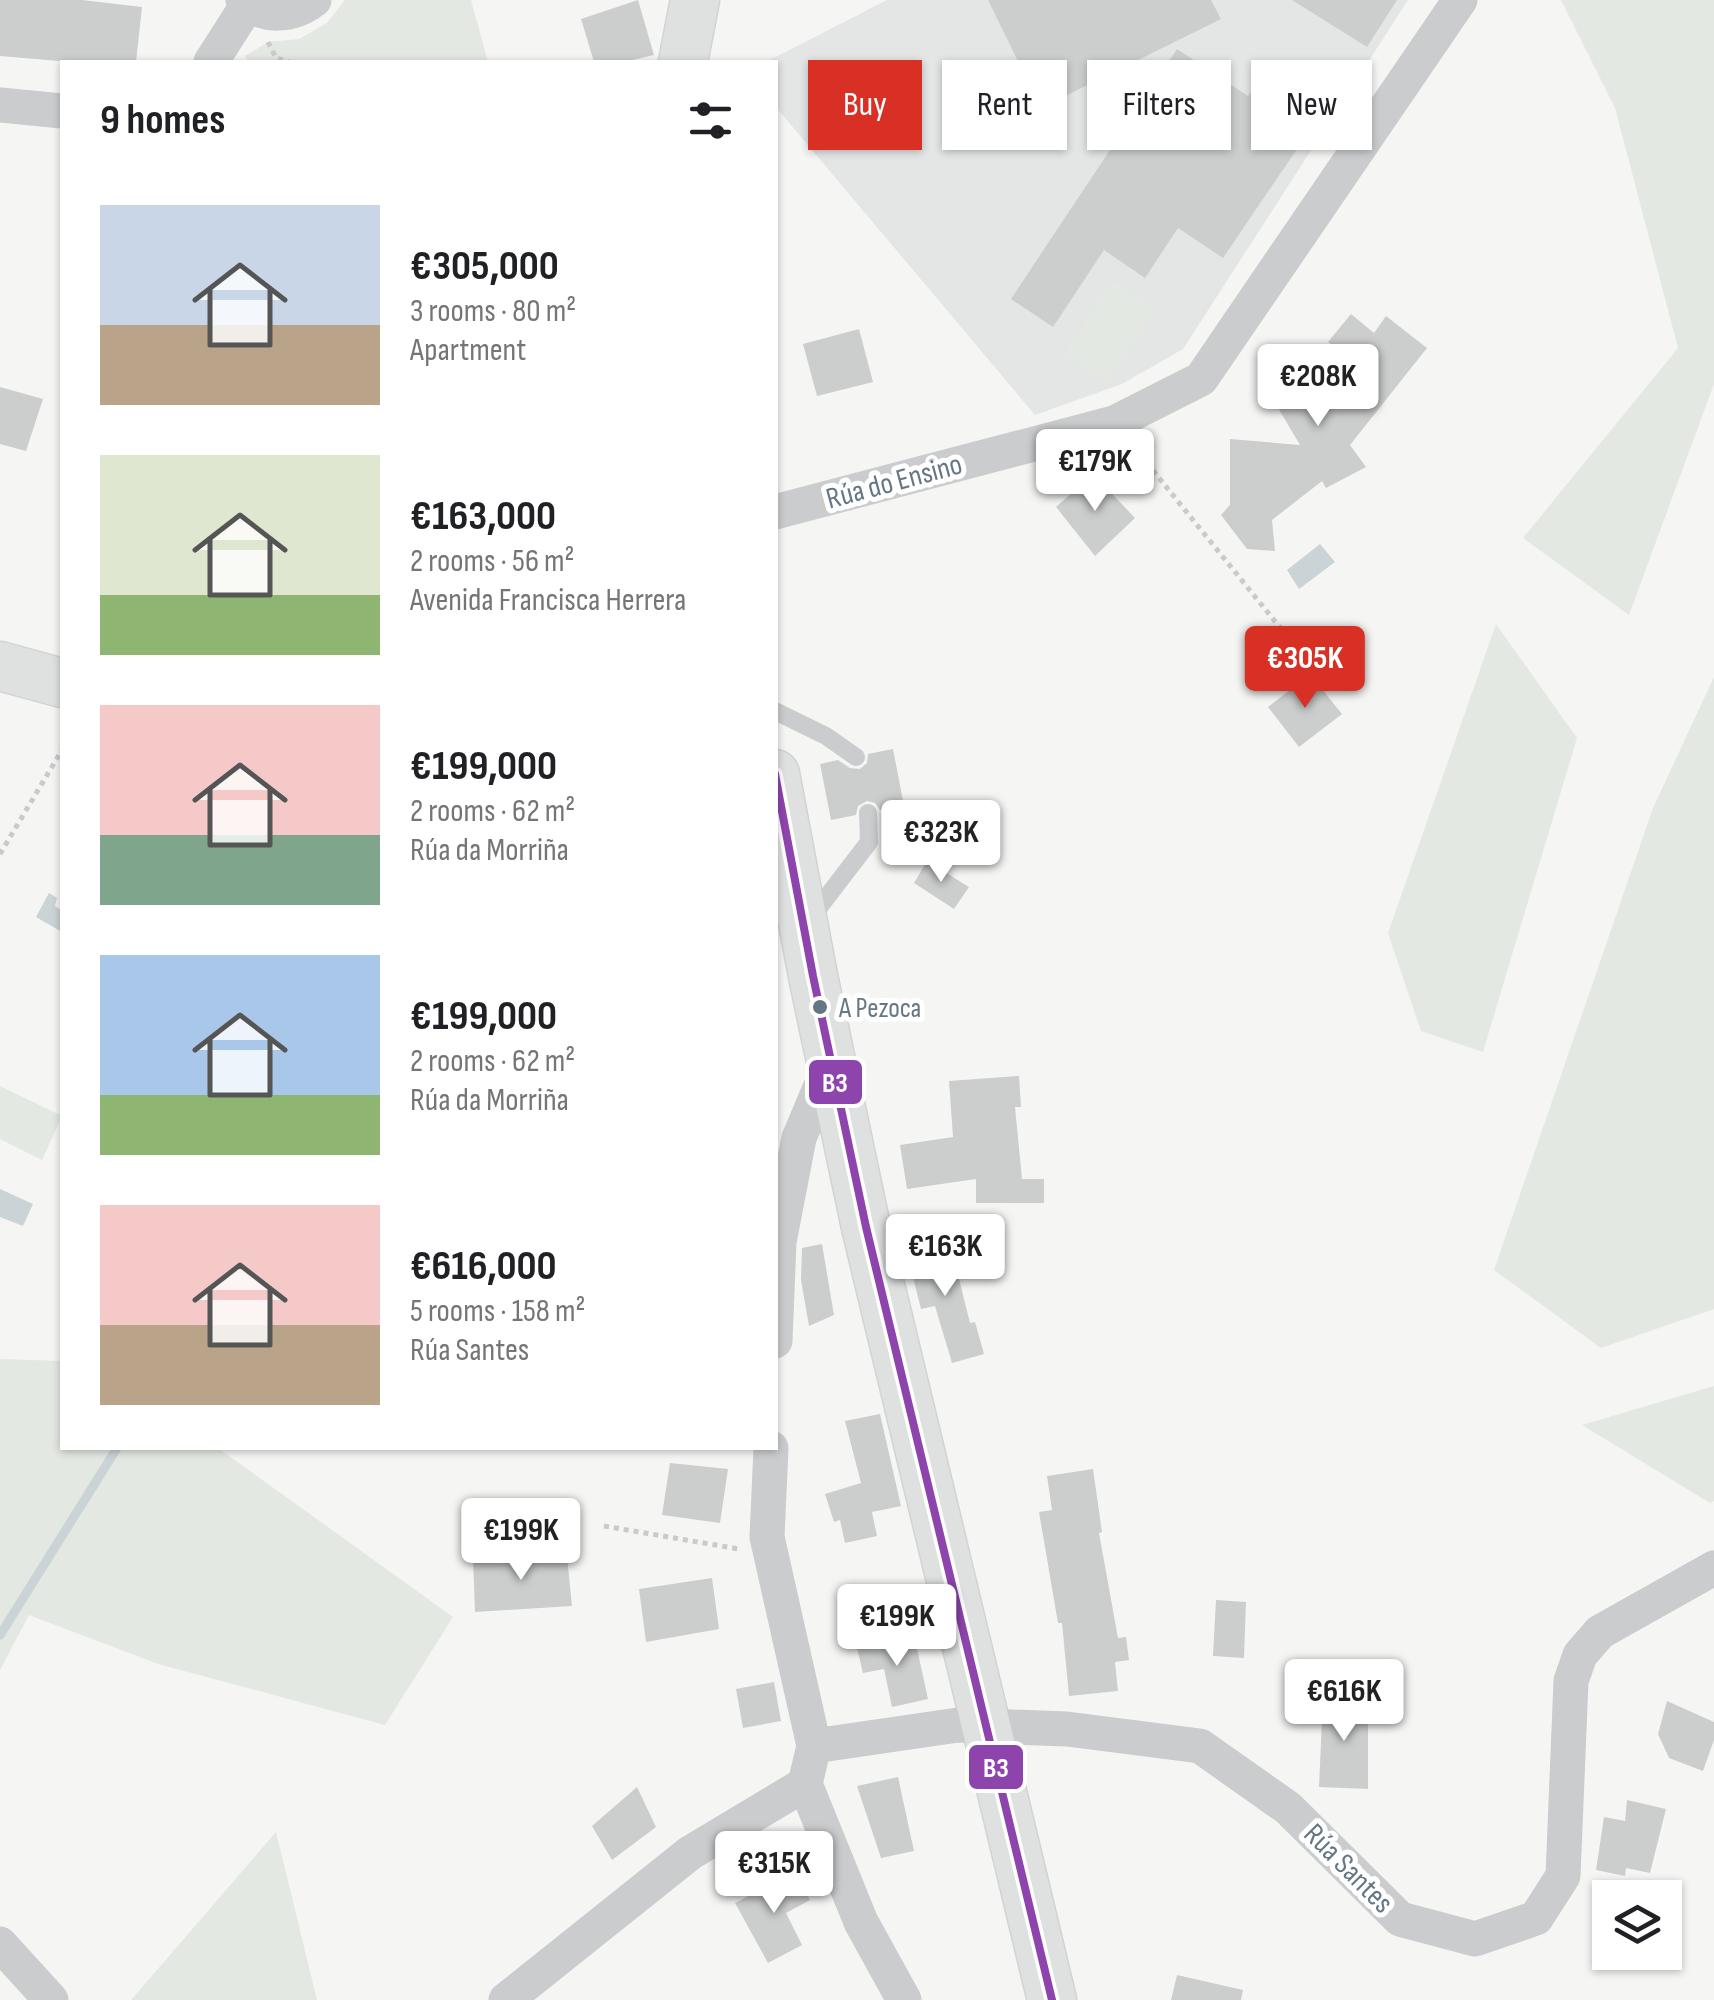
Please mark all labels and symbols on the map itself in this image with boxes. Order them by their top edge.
pin: €208K [1248,344,1388,429]
pin: €179K [1025,429,1165,514]
street label: Rúa do Ensino [822,447,966,517]
pin: €305K [1235,626,1375,711]
pin: €323K [871,800,1011,885]
place label: A Pezoca [838,992,921,1025]
marker: A Pezoca [810,997,830,1017]
line badge: B3 [807,1058,864,1106]
text: B3 [822,1067,848,1100]
pin: €163K [875,1214,1015,1299]
pin: €199K [451,1498,591,1583]
pin: €199K [827,1584,967,1669]
pin: €616K [1274,1659,1414,1744]
line badge: B3 [967,1743,1025,1791]
text: B3 [983,1752,1009,1785]
street label: Rúa Santes [1296,1816,1401,1921]
pin: €315K [704,1831,844,1916]

